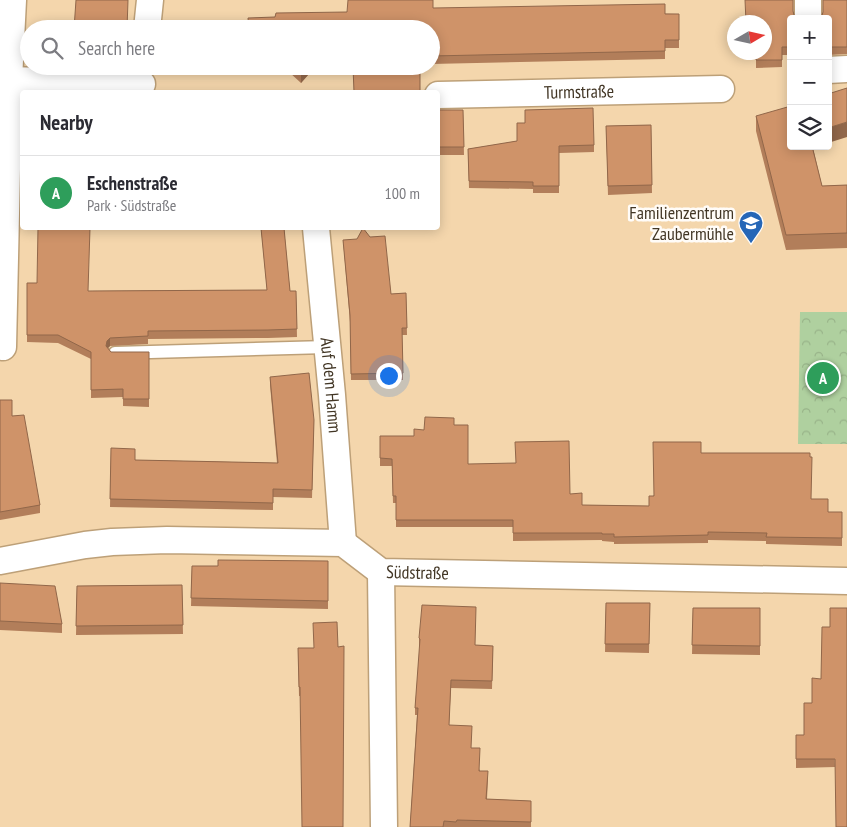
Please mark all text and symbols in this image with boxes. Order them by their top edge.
north arrow [727,15,772,60]
map controls [787,15,832,150]
button: + [787,15,832,60]
search box [20,20,440,75]
icon: search [38,34,66,62]
text: Search here [78,36,155,60]
button: − [787,60,832,105]
street label: Turmstraße [544,79,614,104]
button: layers [787,105,832,150]
text: Nearby [40,109,93,136]
text: Eschenstraße [87,171,178,195]
text: A [52,183,60,203]
text: 100 m [385,183,420,203]
text: Park · Südstraße [87,195,176,215]
place label: Familienzentrum Zaubermühle [629,201,734,245]
school or university icon: Familienzentrum Zaubermühle [738,210,764,244]
street label: Auf dem Hamm [316,336,347,434]
pin: A [807,359,839,397]
your location [376,363,402,389]
street label: Südstraße [386,560,449,584]

